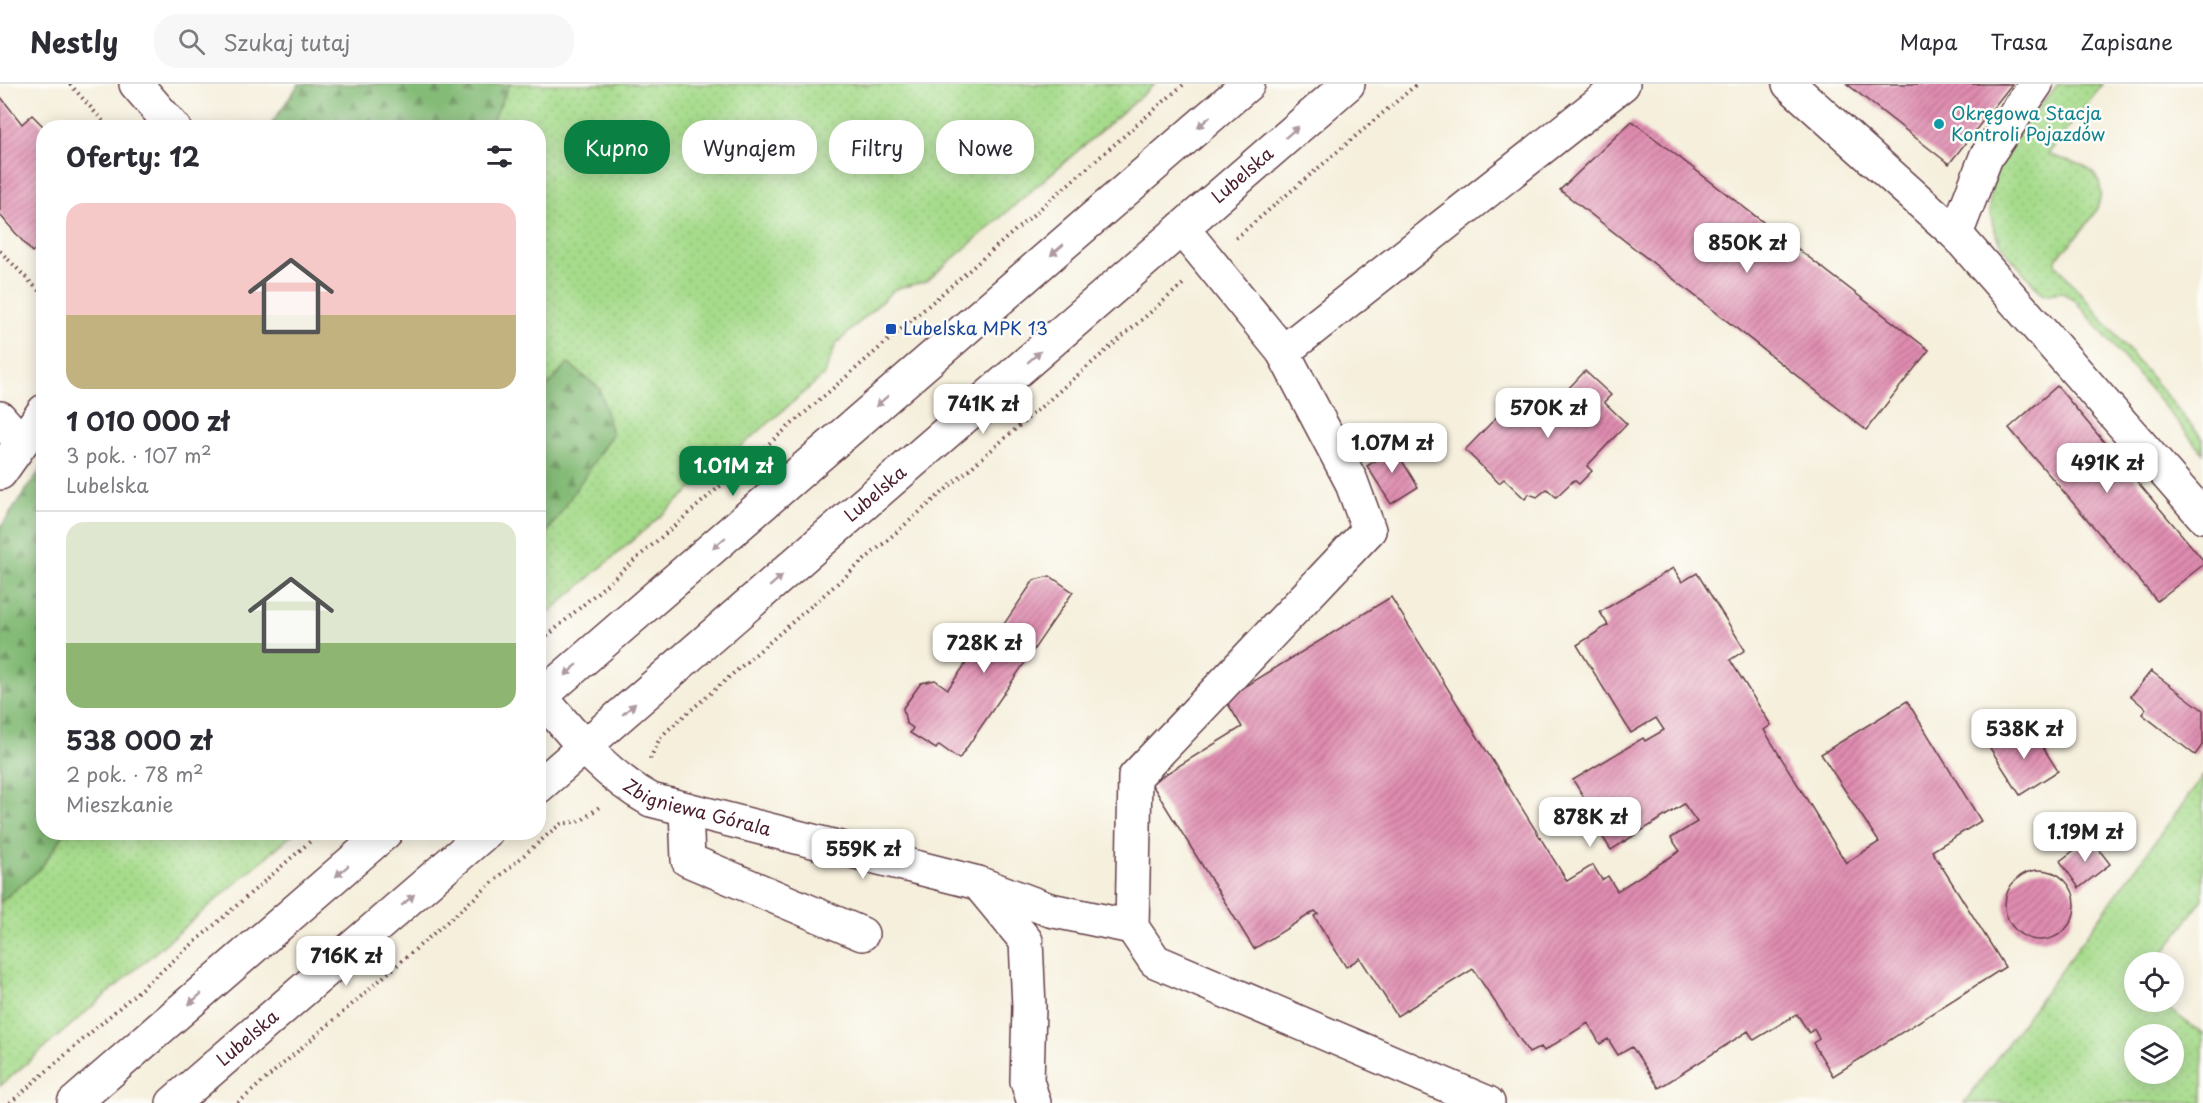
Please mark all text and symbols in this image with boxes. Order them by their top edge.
search box [154,14,574,68]
text: Nestly [30,20,118,63]
icon: search [175,25,208,58]
text: Szukaj tutaj [223,25,350,58]
text: Mapa [1900,25,1957,57]
text: Trasa [1990,25,2047,57]
text: Zapisane [2080,25,2173,57]
place label: Okręgowa Stacja Kontroli Pojazdów [1951,99,2105,147]
one-way arrow [1197,115,1212,128]
marker: Okręgowa Stacja Kontroli Pojazdów [1932,117,1946,131]
chip: Kupno [564,120,670,174]
chip: Wynajem [682,120,817,174]
chip: Filtry [829,120,924,174]
chip: Nowe [936,120,1034,174]
one-way arrow [1284,126,1299,139]
text: Oferty: 12 [66,137,200,176]
street label: Lubelska [1205,139,1279,209]
icon: filters [483,140,516,173]
pin: 850K zł [1692,223,1802,274]
text: 850K zł [1708,227,1786,257]
icon: home [237,242,345,350]
one-way arrow [1050,243,1065,256]
place label: Lubelska MPK 13 [903,314,1048,341]
marker: Lubelska MPK 13 [884,322,898,336]
one-way arrow [1026,351,1041,364]
pin: 741K zł [928,384,1038,435]
text: 741K zł [948,388,1018,418]
pin: 570K zł [1493,388,1603,439]
text: 570K zł [1509,392,1587,422]
one-way arrow [874,395,890,408]
text: 1 010 000 zł [66,401,229,440]
pin: 1.07M zł [1330,423,1454,474]
text: 1.07M zł [1351,427,1433,457]
text: 3 pok. · 107 m² [66,440,212,470]
pin: 491K zł [2052,443,2162,494]
pin: 1.01M zł [671,446,795,497]
text: 491K zł [2071,447,2143,477]
text: 1.01M zł [693,450,773,480]
street label: Lubelska [838,458,912,528]
text: Lubelska [66,470,149,500]
one-way arrow [712,536,727,549]
icon: home [237,561,345,669]
one-way arrow [768,575,783,588]
pin: 728K zł [929,623,1039,674]
text: 728K zł [947,627,1021,657]
one-way arrow [563,664,579,677]
one-way arrow [621,702,636,716]
pin: 538K zł [1969,709,2079,760]
text: 538K zł [1985,713,2063,743]
text: 538 000 zł [66,720,212,759]
text: 2 pok. · 78 m² [66,759,204,789]
street label: Zbigniewa Górala [618,771,775,842]
text: Mieszkanie [66,789,174,819]
pin: 878K zł [1535,797,1645,848]
text: 878K zł [1553,801,1627,831]
pin: 1.19M zł [2023,812,2147,863]
text: 1.19M zł [2047,816,2123,846]
pin: 559K zł [808,829,918,880]
text: 559K zł [826,833,900,863]
one-way arrow [335,864,350,877]
one-way arrow [400,893,415,907]
pin: 716K zł [291,936,401,987]
text: 716K zł [310,940,382,970]
map controls [2124,952,2184,1084]
button: locate [2124,952,2184,1012]
one-way arrow [188,992,203,1005]
street label: Lubelska [210,1002,284,1072]
button: layers [2124,1024,2184,1084]

